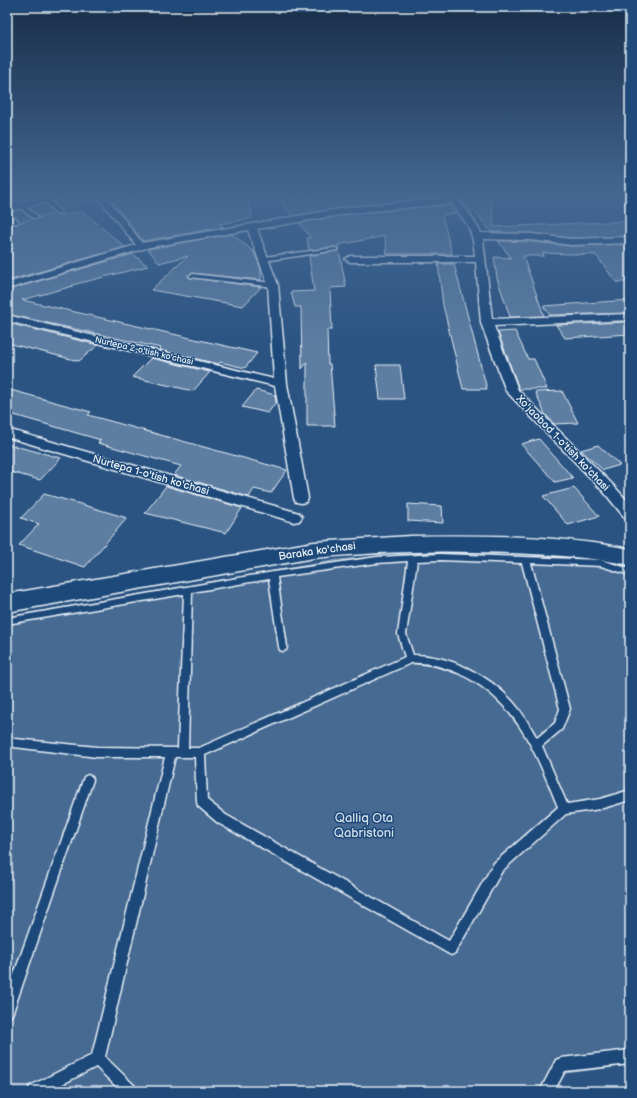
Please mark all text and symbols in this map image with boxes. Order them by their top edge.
street label: Nurtepa 2-o'tish ko'chasi [94,334,194,368]
street label: Xo'jaobod 1-o'tish ko'chasi [513,392,612,494]
street label: Nurtepa 1-o'tish ko'chasi [91,452,211,498]
street label: Baraka ko'chasi [278,539,356,563]
park label: Qalliq Ota Qabristoni [334,810,394,841]

